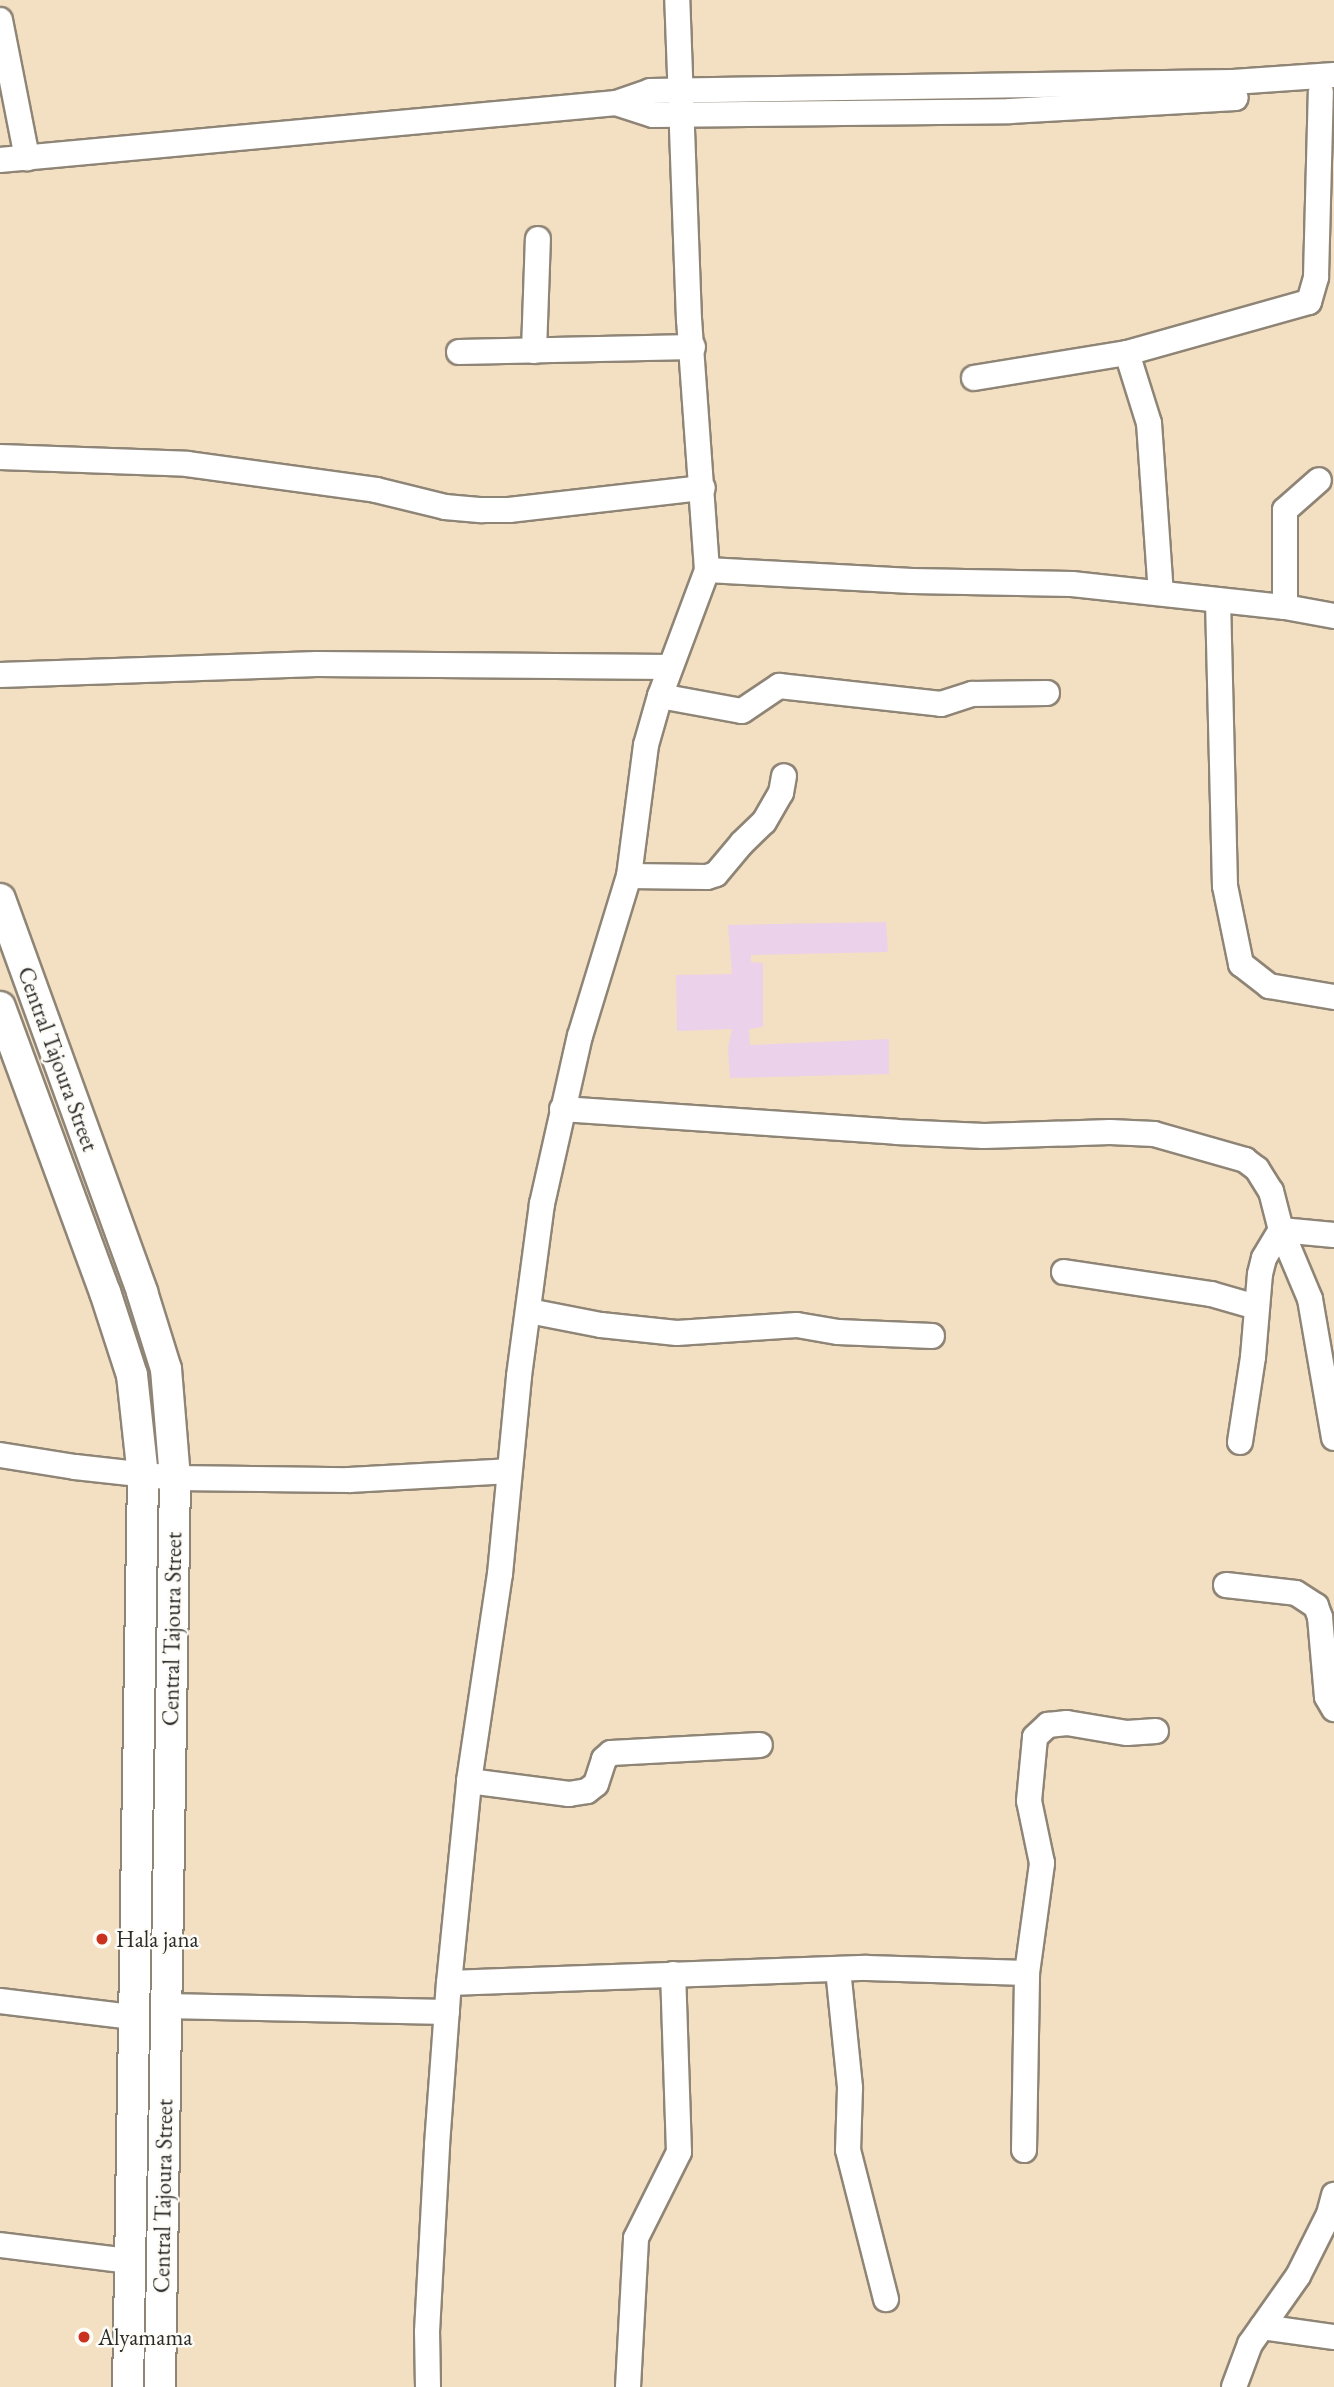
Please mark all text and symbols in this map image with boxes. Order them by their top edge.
street label: Central Tajoura Street [12,963,104,1155]
street label: Central Tajoura Street [157,1532,187,1726]
place label: Hala jana [116,1925,199,1953]
marker: Hala jana [94,1931,110,1947]
street label: Central Tajoura Street [148,2099,178,2293]
place label: Alyamama [98,2323,192,2351]
marker: Alyamama [76,2329,92,2345]

